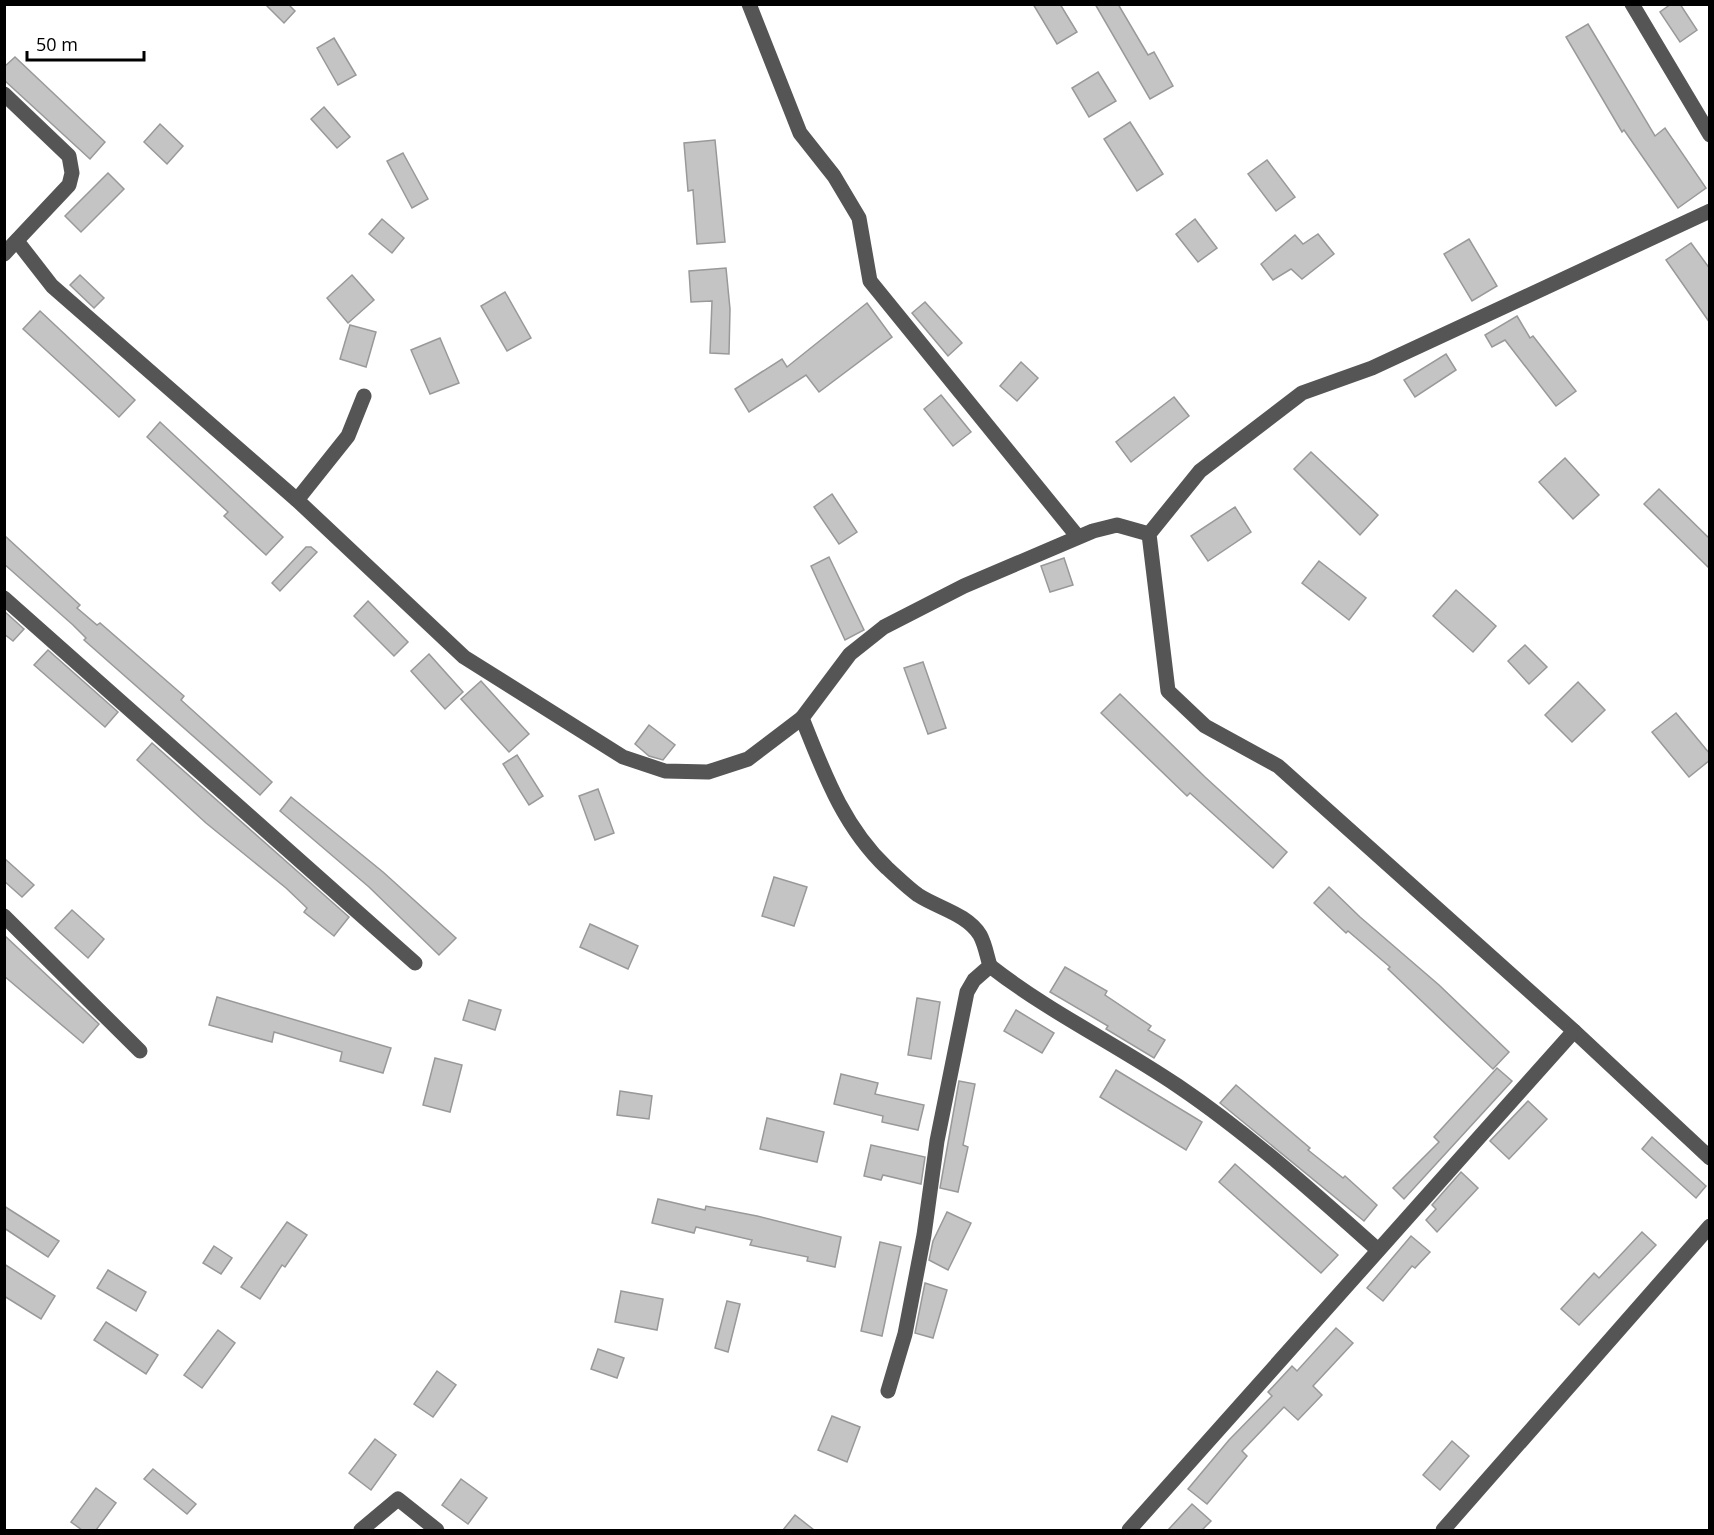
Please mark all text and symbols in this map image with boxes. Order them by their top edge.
scale bar [27,24,144,62]
text: 50 m [36,32,78,56]

